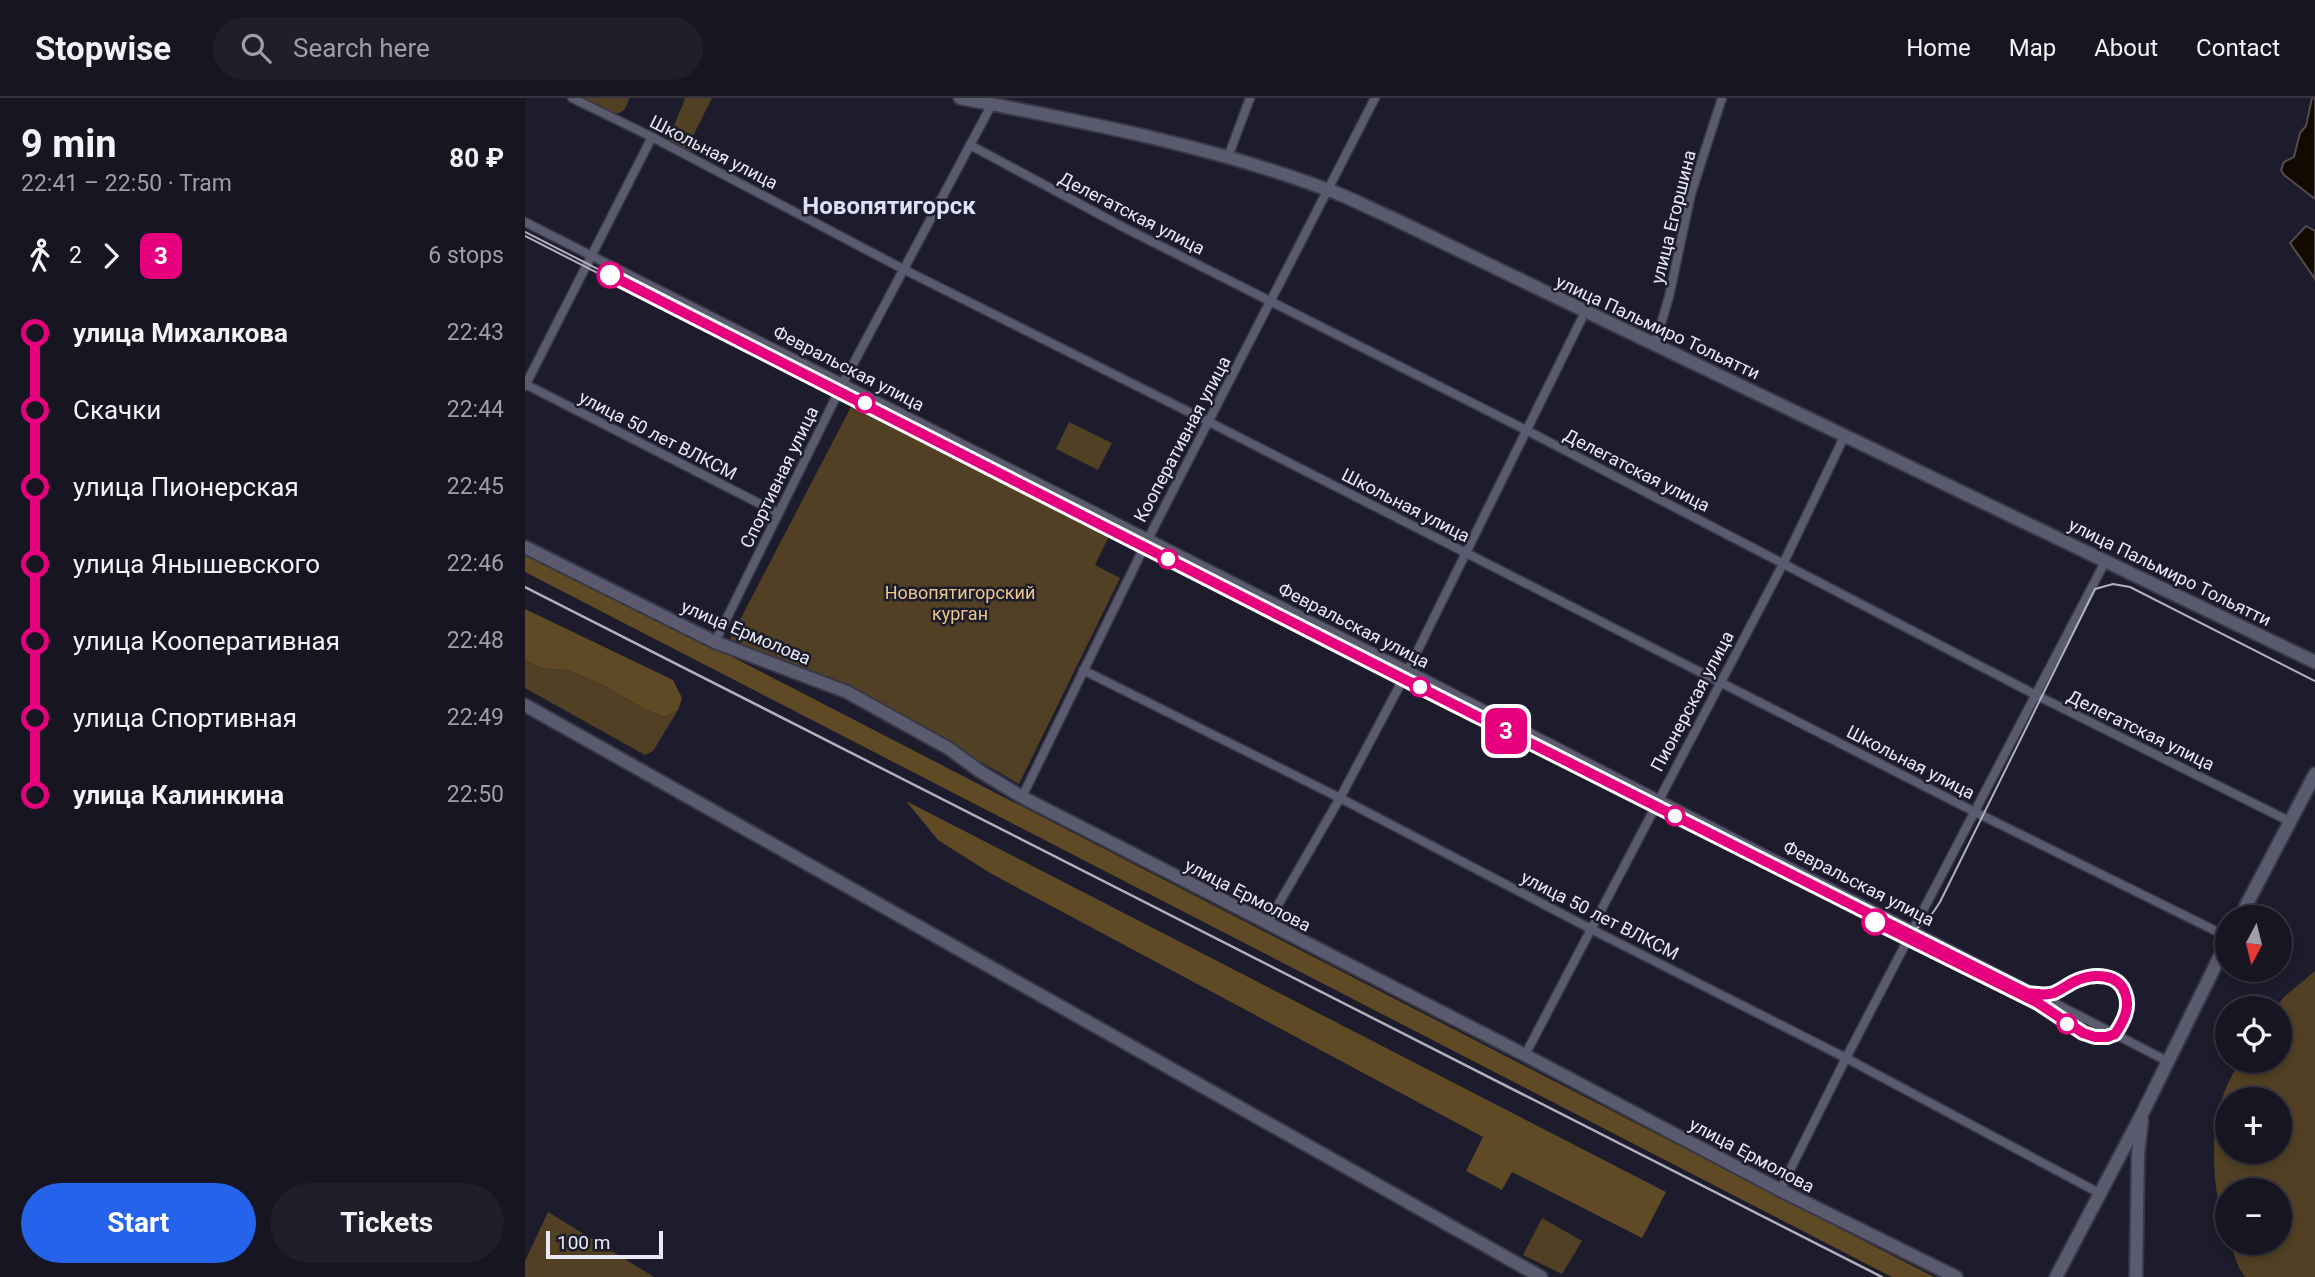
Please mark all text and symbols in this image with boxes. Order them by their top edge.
search box [213,17,703,80]
text: Stopwise [35,29,171,68]
icon: search [237,29,275,67]
text: Search here [293,33,430,63]
text: Home [1906,34,1971,62]
text: Map [2009,34,2056,62]
text: About [2094,34,2158,62]
text: Contact [2196,34,2280,62]
street label: Школьная улица [647,111,781,193]
text: 9 min [21,122,117,166]
text: 80 ₽ [449,143,504,173]
street label: улица Егоршина [1646,148,1700,286]
street label: Делегатская улица [1056,167,1208,259]
text: 22:41 – 22:50 · Tram [21,170,232,197]
district label: Новопятигорск [802,192,976,220]
icon: walk [21,237,59,275]
icon: forward [92,237,130,275]
text: 2 [69,242,82,269]
text: 3 [154,242,168,270]
text: 6 stops [428,242,504,269]
unlabelled marker [597,262,623,288]
street label: улица Пальмиро Тольятти [1553,270,1763,384]
text: улица Михалкова [73,318,288,348]
text: 22:43 [447,319,504,346]
street label: Февральская улица [770,321,928,415]
street label: Кооперативная улица [1129,352,1235,526]
street label: улица 50 лет ВЛКСМ [576,386,740,484]
unlabelled marker [855,393,875,413]
text: Скачки [73,395,161,425]
text: 22:44 [447,396,504,423]
street label: Спортивная улица [736,403,822,551]
street label: Делегатская улица [1561,424,1713,516]
street label: Школьная улица [1339,464,1473,546]
text: улица Пионерская [73,472,299,502]
text: 22:45 [447,473,504,500]
street label: улица Пальмиро Тольятти [2065,514,2275,630]
text: улица Янышевского [73,549,320,579]
unlabelled marker [1158,549,1178,569]
text: 22:46 [447,550,504,577]
street label: Февральская улица [1275,578,1433,672]
park label: Новопятигорский курган [885,582,1035,624]
street label: улица Ермолова [678,595,814,669]
text: улица Кооперативная [73,626,340,656]
text: 22:48 [447,627,504,654]
street label: Пионерская улица [1646,627,1738,775]
unlabelled marker [1410,677,1430,697]
street label: Делегатская улица [2064,685,2218,775]
text: улица Спортивная [73,703,297,733]
text: 22:49 [447,704,504,731]
line badge: 3 [1483,708,1529,754]
text: 3 [1499,717,1513,745]
street label: Школьная улица [1844,721,1978,803]
text: улица Калинкина [73,780,284,810]
text: 22:50 [447,781,504,808]
unlabelled marker [1665,806,1685,826]
street label: Февральская улица [1780,836,1938,930]
street label: улица Ермолова [1182,854,1314,936]
street label: улица 50 лет ВЛКСМ [1518,866,1682,964]
north arrow [2215,905,2293,982]
map controls [2215,905,2292,1255]
unlabelled marker [1862,909,1888,935]
button: locate [2215,996,2292,1073]
unlabelled marker [2057,1014,2077,1034]
button: + [2215,1087,2292,1164]
street label: улица Ермолова [1686,1113,1818,1197]
button: − [2215,1178,2292,1255]
button: Start [21,1183,256,1263]
button: Tickets [270,1183,504,1263]
scale bar [546,1228,663,1260]
text: 100 m [557,1231,610,1254]

